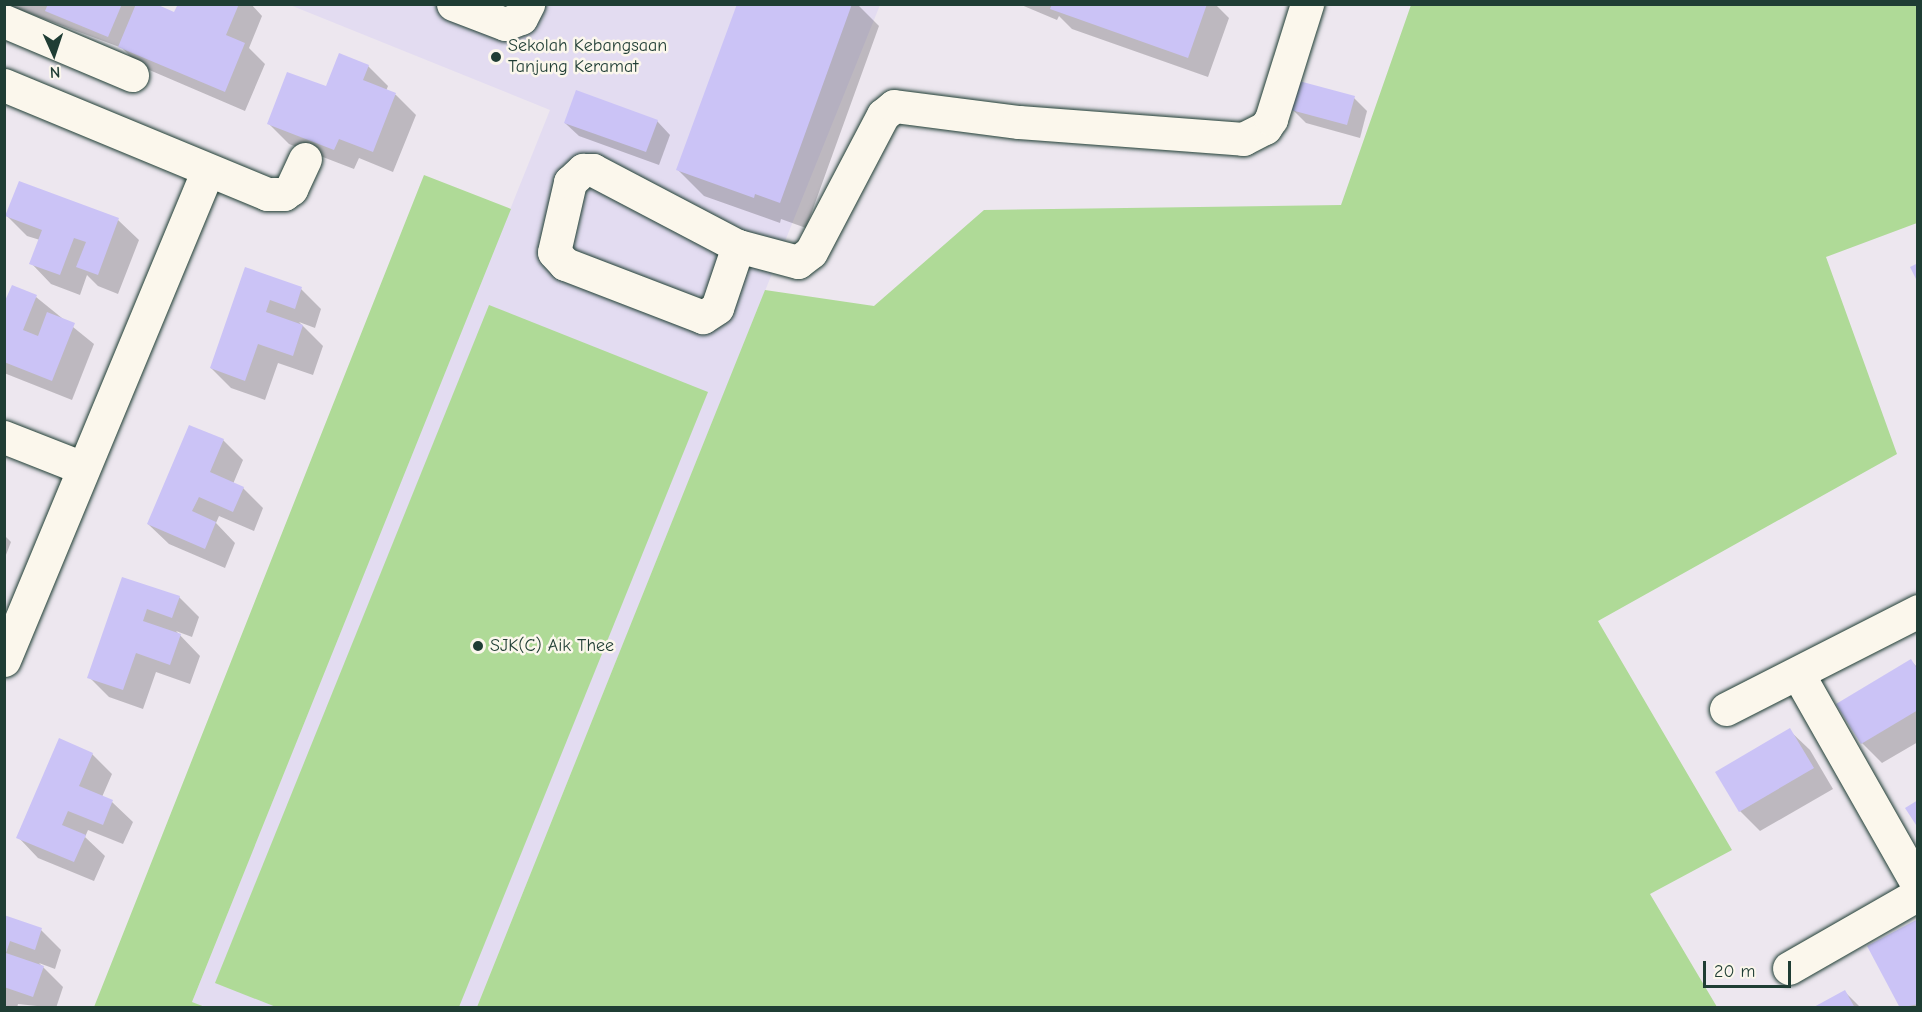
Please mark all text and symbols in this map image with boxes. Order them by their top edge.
north arrow [24,24,84,84]
place label: Sekolah Kebangsaan Tanjung Keramat [508,36,667,78]
marker: Sekolah Kebangsaan Tanjung Keramat [489,50,503,64]
text: N [49,63,61,81]
place label: SJK(C) Aik Thee [490,635,614,657]
marker: SJK(C) Aik Thee [471,639,485,653]
scale bar [1706,949,1794,987]
text: 20 m [1714,961,1755,982]

